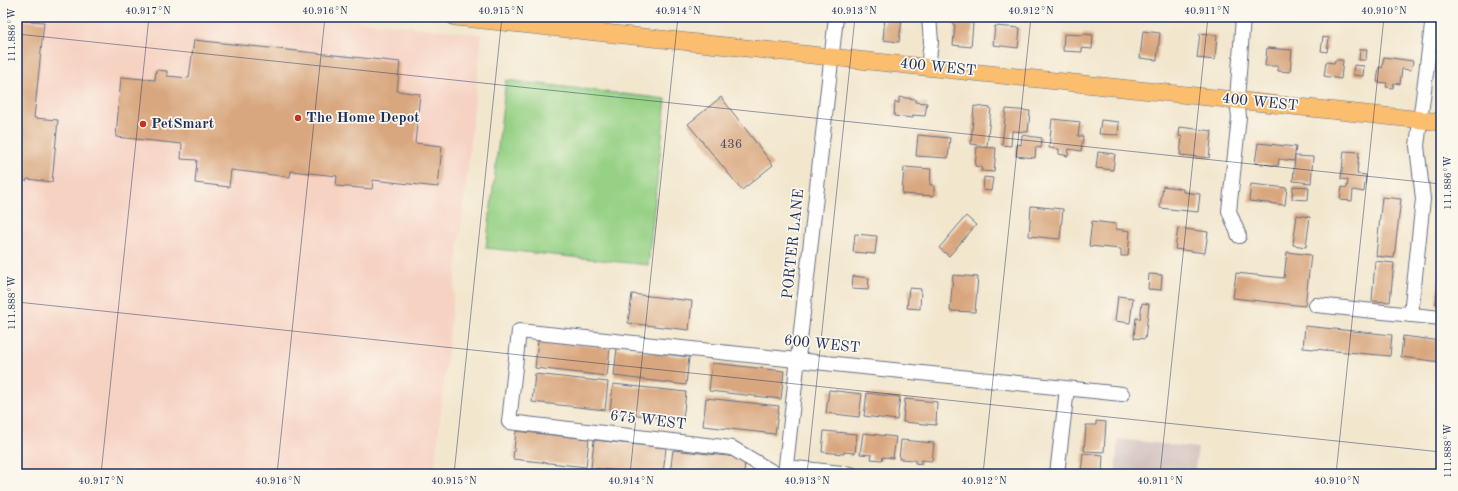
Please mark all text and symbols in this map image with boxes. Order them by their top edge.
text: 40.917°N [125,6,171,16]
text: 40.916°N [302,6,348,16]
text: 40.915°N [478,6,524,16]
text: 40.914°N [655,6,701,16]
text: 40.913°N [831,6,877,16]
text: 40.912°N [1008,6,1054,16]
text: 40.911°N [1184,6,1230,16]
text: 40.910°N [1361,6,1407,16]
text: 111.886°W [7,8,17,62]
street label: 400 WEST [899,57,977,79]
street label: 400 WEST [1221,92,1299,114]
place label: The Home Depot [306,111,420,126]
marker: The Home Depot [293,113,303,123]
place label: PetSmart [151,117,215,132]
marker: PetSmart [138,119,148,129]
house number: 436 [720,138,742,151]
text: 111.886°W [1443,156,1453,210]
street label: PORTER LANE [781,188,807,300]
text: 111.888°W [7,276,17,330]
street label: 600 WEST [783,334,861,356]
street label: 675 WEST [609,409,687,433]
text: 111.888°W [1443,424,1453,478]
text: 40.917°N [78,476,124,486]
text: 40.916°N [255,476,301,486]
text: 40.915°N [431,476,477,486]
text: 40.914°N [608,476,654,486]
text: 40.913°N [784,476,830,486]
text: 40.912°N [961,476,1007,486]
text: 40.911°N [1137,476,1183,486]
text: 40.910°N [1314,476,1360,486]

